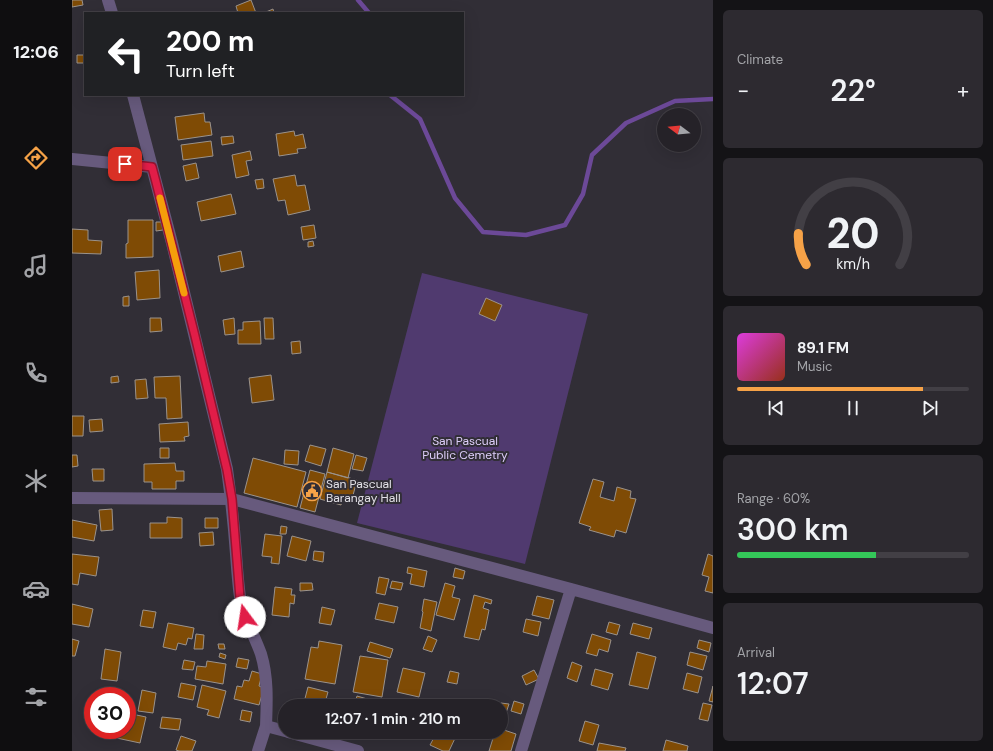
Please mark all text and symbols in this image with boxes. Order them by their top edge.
text: 200 m [166,23,254,60]
icon: left [100,28,152,80]
text: 12:06 [13,40,59,64]
text: Climate [737,51,783,68]
text: Turn left [166,59,235,83]
text: 22° [830,71,876,110]
text: − [737,76,749,105]
text: + [957,76,969,105]
north arrow [657,108,701,152]
map controls [657,108,701,152]
icon: directions [22,144,50,172]
pin [108,147,142,181]
icon: arrive [114,153,136,175]
text: 20 [826,207,880,261]
icon: music [22,252,50,280]
text: km/h [836,255,870,273]
text: 89.1 FM [797,338,849,358]
text: Music [797,358,832,375]
icon: phone [22,359,50,387]
icon: previous [765,397,787,419]
icon: pause [842,397,864,419]
icon: next [919,397,941,419]
park label: San Pascual Public Cemetry [422,433,508,463]
icon: climate [22,467,50,495]
place label: San Pascual Barangay Hall [326,476,401,506]
public building icon: San Pascual Barangay Hall [301,480,323,502]
text: Range · 60% [737,490,810,507]
text: 300 km [737,510,849,549]
icon: car [22,575,50,603]
position arrow [224,596,266,638]
text: Arrival [737,644,775,661]
text: 12:07 [737,664,809,703]
icon: filters [22,683,50,711]
speed limit sign: 30 [84,687,136,739]
text: 12:07 · 1 min · 210 m [325,709,461,729]

